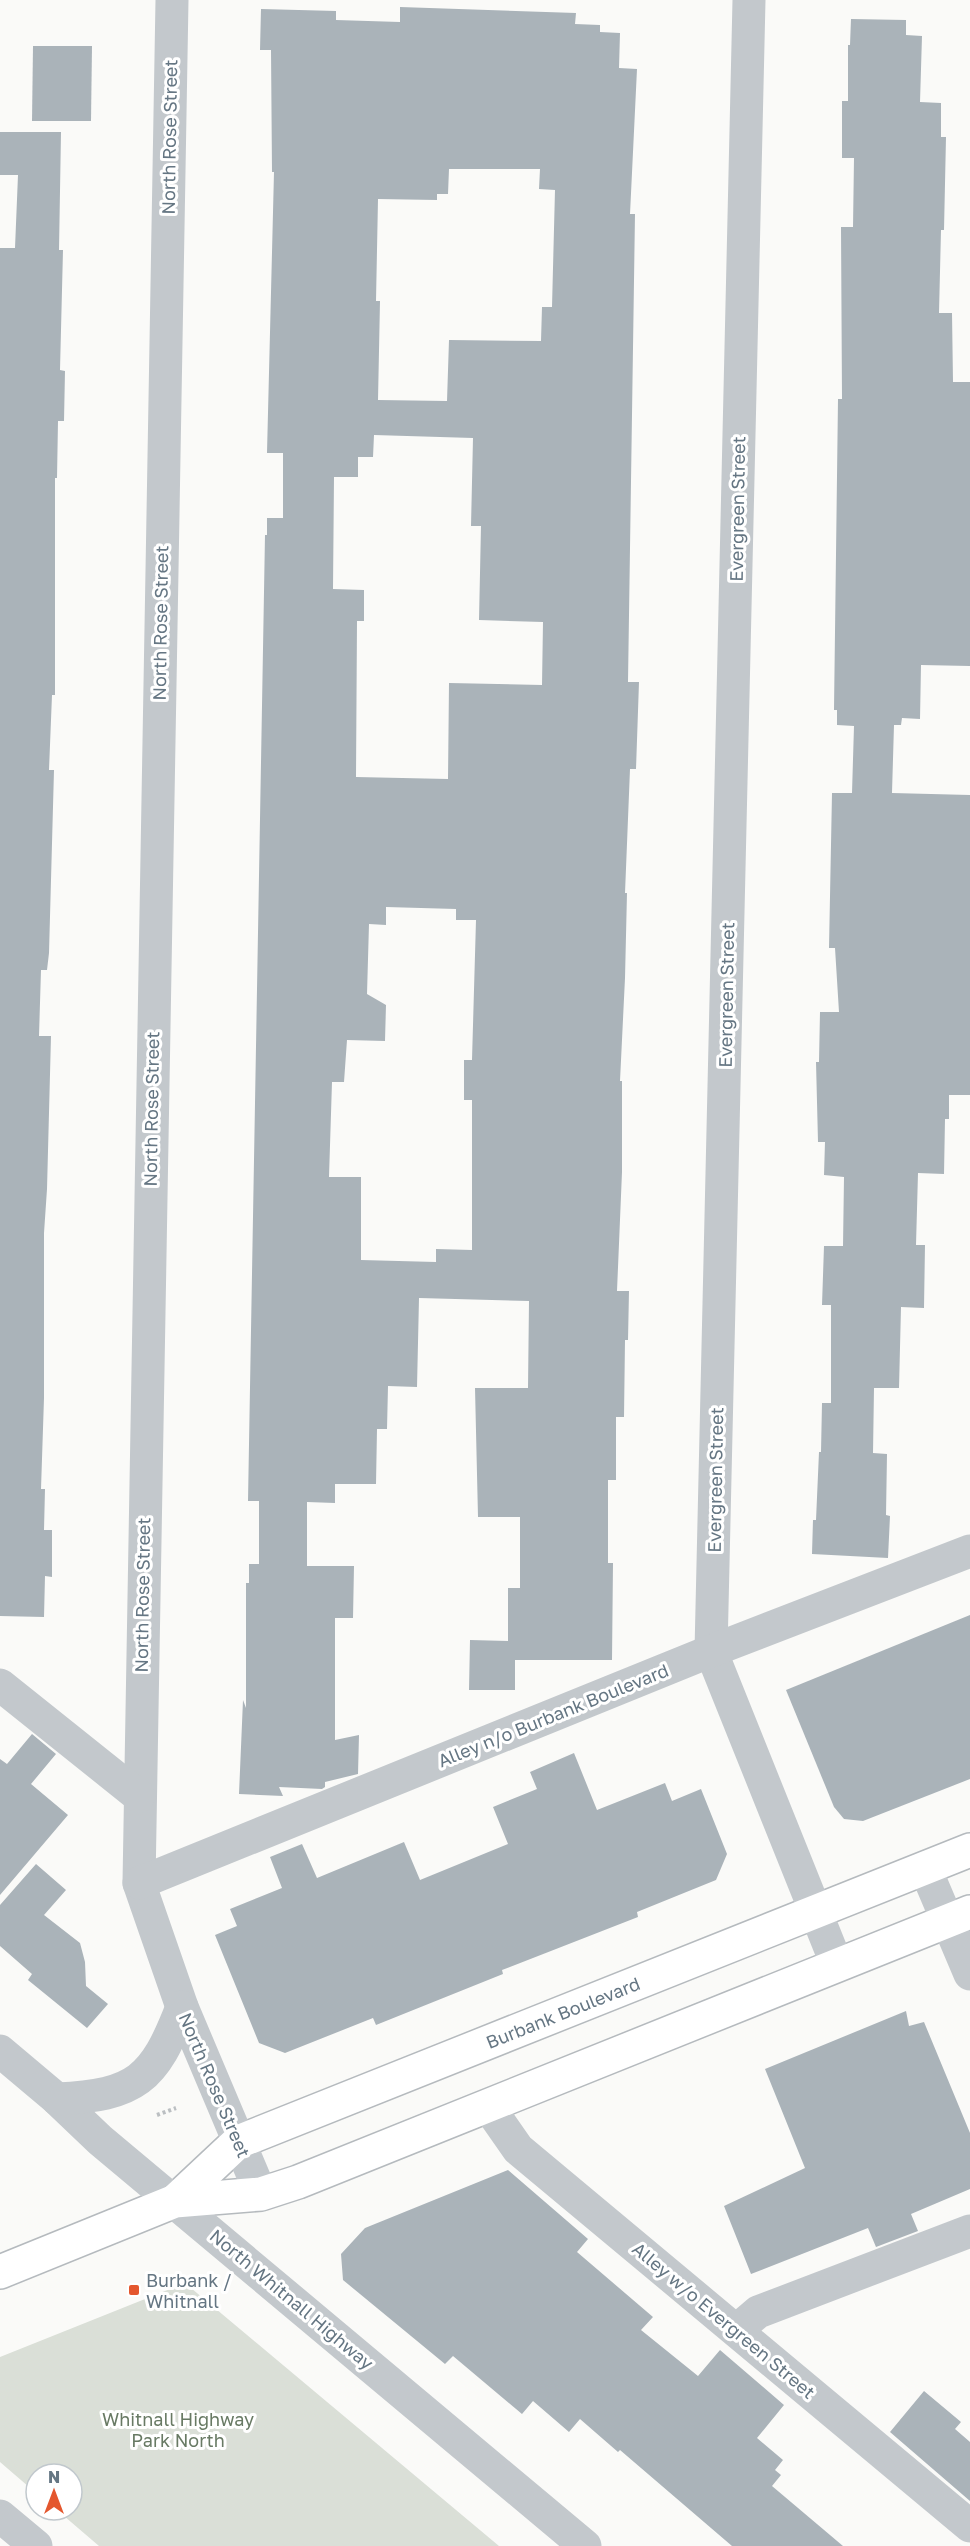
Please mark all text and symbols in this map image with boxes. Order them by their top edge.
street label: North Rose Street [157,59,181,215]
street label: Evergreen Street [725,436,749,582]
street label: North Rose Street [148,545,172,701]
street label: Evergreen Street [714,922,738,1068]
street label: North Rose Street [139,1031,163,1187]
street label: Evergreen Street [703,1407,727,1553]
street label: North Rose Street [130,1517,154,1673]
street label: Alley n/o Burbank Boulevard [435,1659,671,1771]
street label: Burbank Boulevard [483,1972,643,2053]
street label: North Rose Street [175,2009,255,2161]
street label: North Whitnall Highway [206,2224,378,2374]
street label: Alley w/o Evergreen Street [628,2237,820,2403]
place label: Burbank / Whitnall [146,2269,232,2312]
marker: Burbank / Whitnall [127,2283,141,2297]
park label: Whitnall Highway Park North [102,2408,254,2451]
north arrow [24,2462,84,2522]
text: N [48,2467,60,2487]

